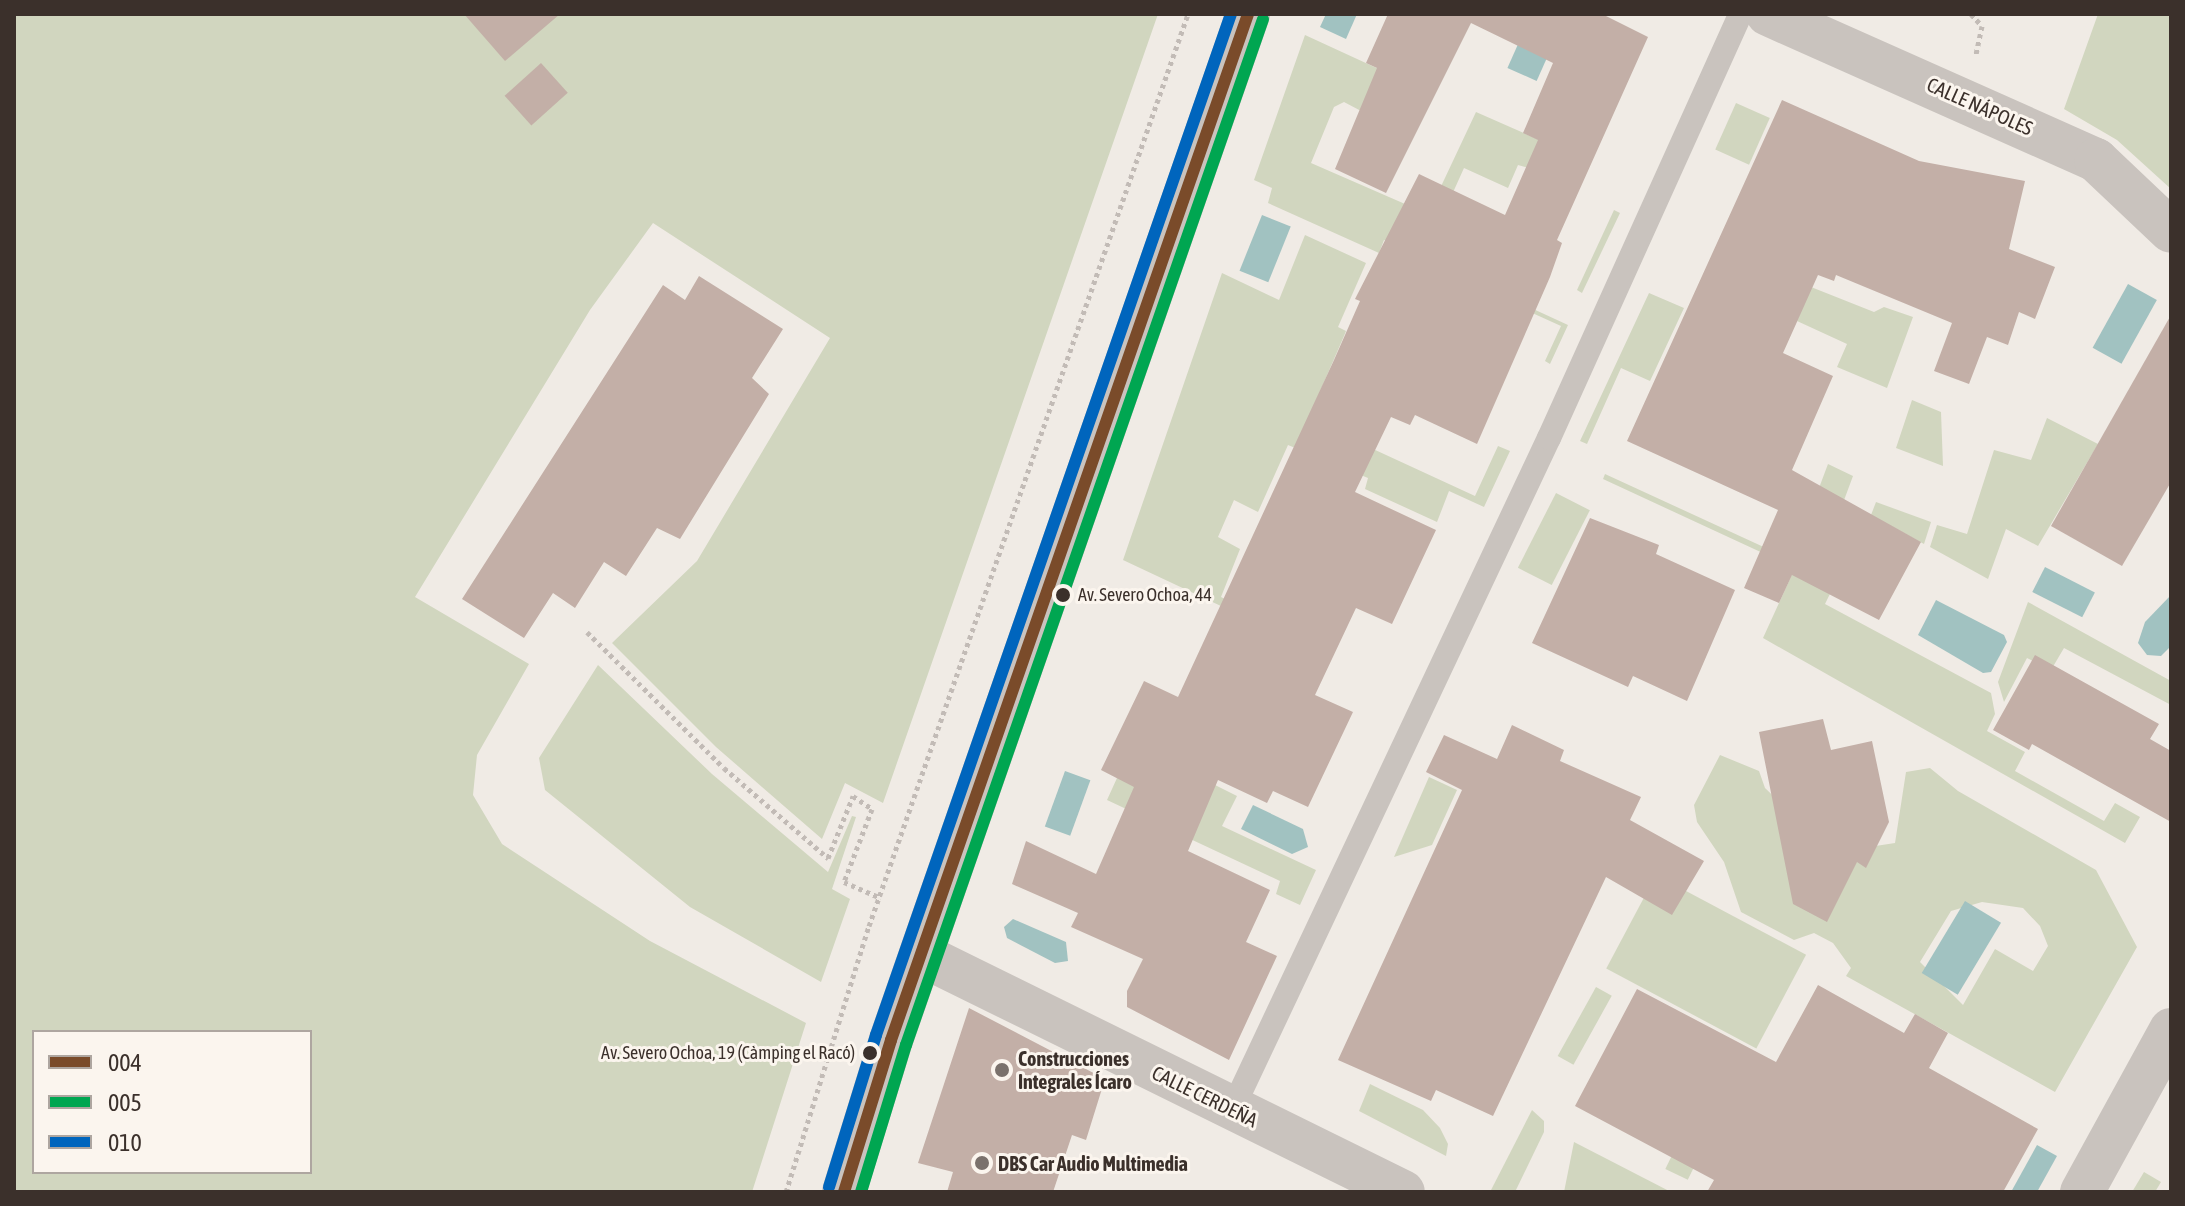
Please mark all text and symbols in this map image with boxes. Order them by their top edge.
street label: CALLE NÁPOLES [1923,72,2037,140]
place label: Av. Severo Ochoa, 44 [1078,584,1212,606]
marker: Av. Severo Ochoa, 44 [1055,587,1071,603]
legend [32,1030,312,1174]
place label: Av. Severo Ochoa, 19 (Càmping el Racó) [601,1042,855,1064]
marker: Av. Severo Ochoa, 19 (Càmping el Racó) [862,1045,878,1061]
place label: Construcciones Integrales Ícaro [1018,1046,1132,1093]
text: 004 [108,1049,142,1076]
street label: CALLE CERDEÑA [1148,1060,1262,1132]
marker: Construcciones Integrales Ícaro [993,1061,1011,1079]
text: 005 [108,1089,142,1116]
text: 010 [108,1129,142,1156]
place label: DBS Car Audio Multimedia [998,1151,1188,1175]
marker: DBS Car Audio Multimedia [973,1154,991,1172]

